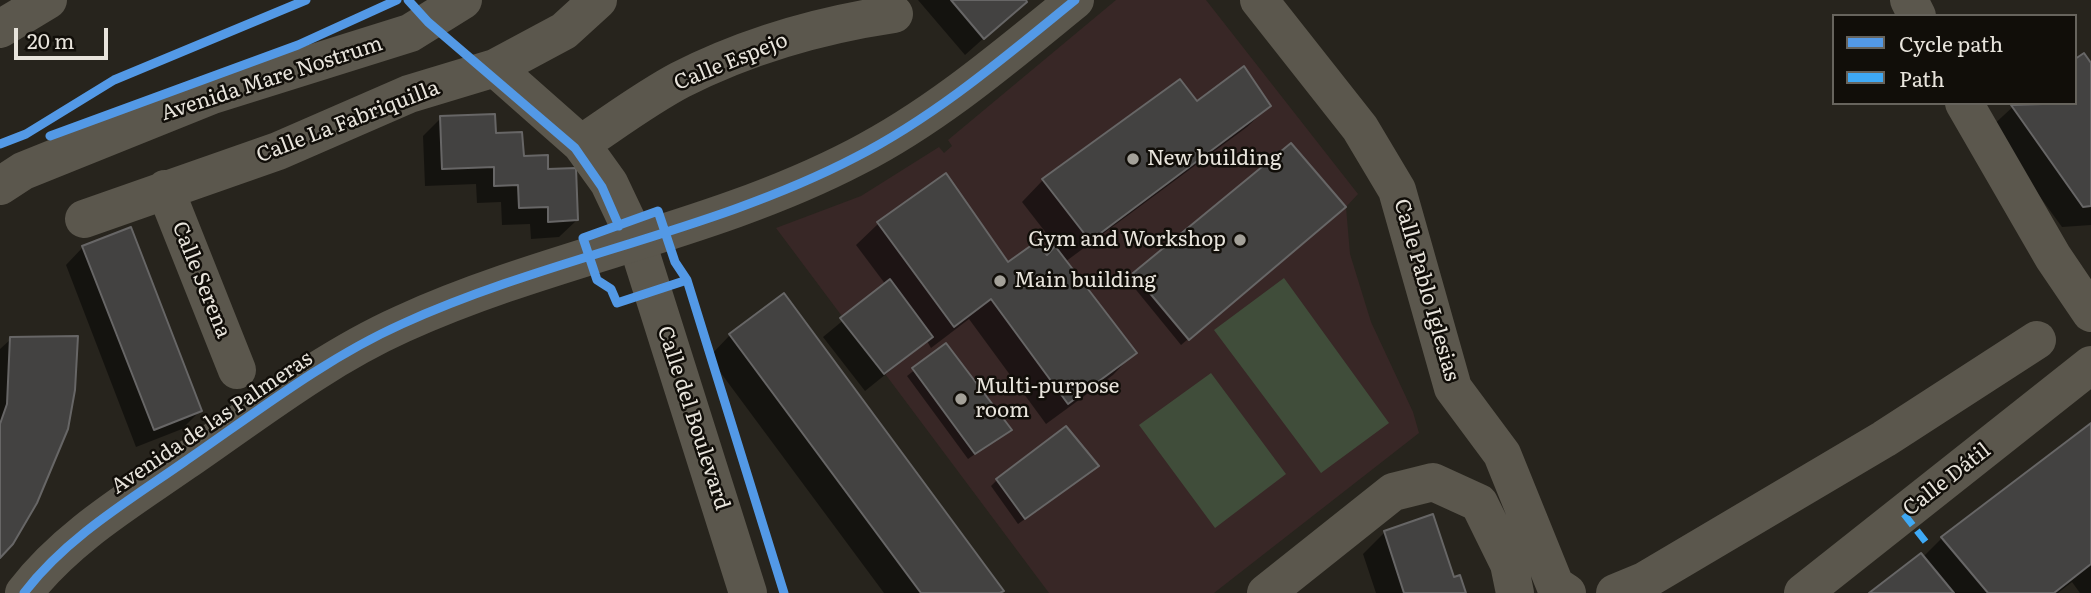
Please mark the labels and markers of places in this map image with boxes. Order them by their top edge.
place label: New building [1147,146,1282,172]
marker: New building [1125,151,1141,167]
place label: Gym and Workshop [1028,227,1226,253]
marker: Gym and Workshop [1232,232,1248,248]
place label: Main building [1014,268,1156,294]
marker: Main building [992,273,1008,289]
place label: Multi-purpose room [975,374,1120,424]
marker: Multi-purpose room [953,391,969,407]

